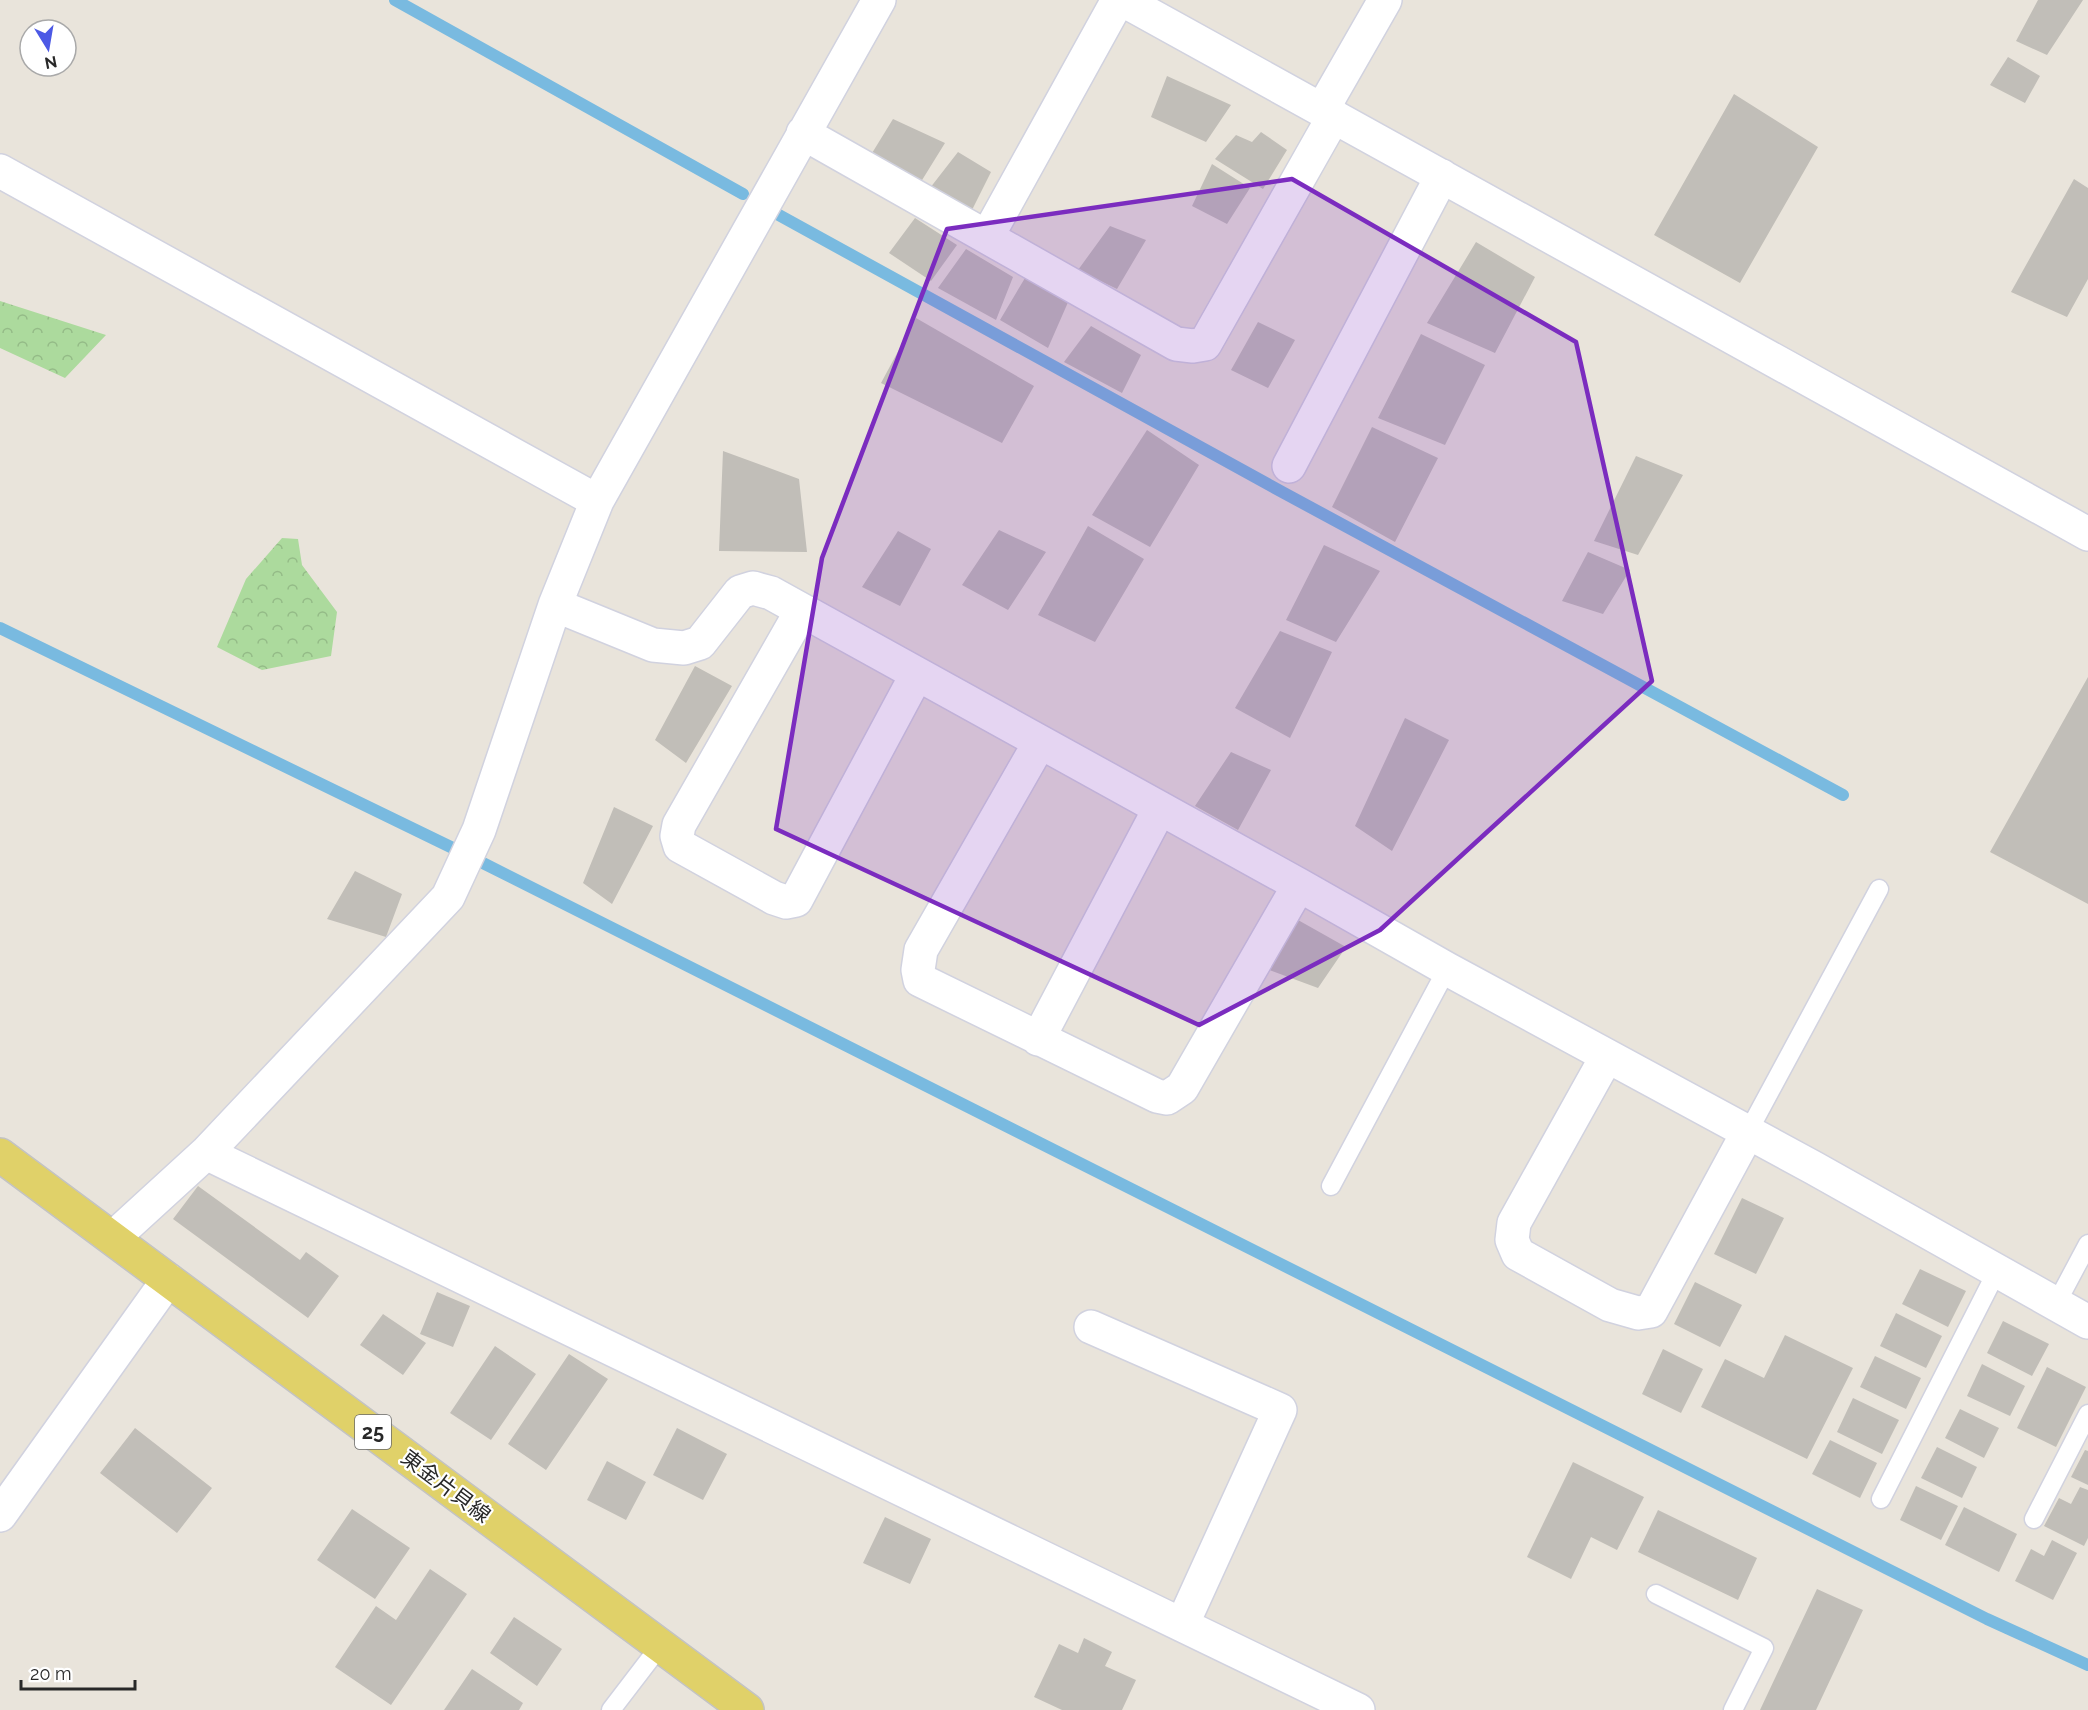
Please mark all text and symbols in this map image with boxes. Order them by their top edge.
north arrow [18,18,78,78]
text: N [43,52,59,73]
road number: 25 [355,1415,391,1449]
street label: 東金片貝線 [397,1444,495,1528]
scale bar [21,1653,135,1691]
text: 20 m [30,1663,72,1684]

